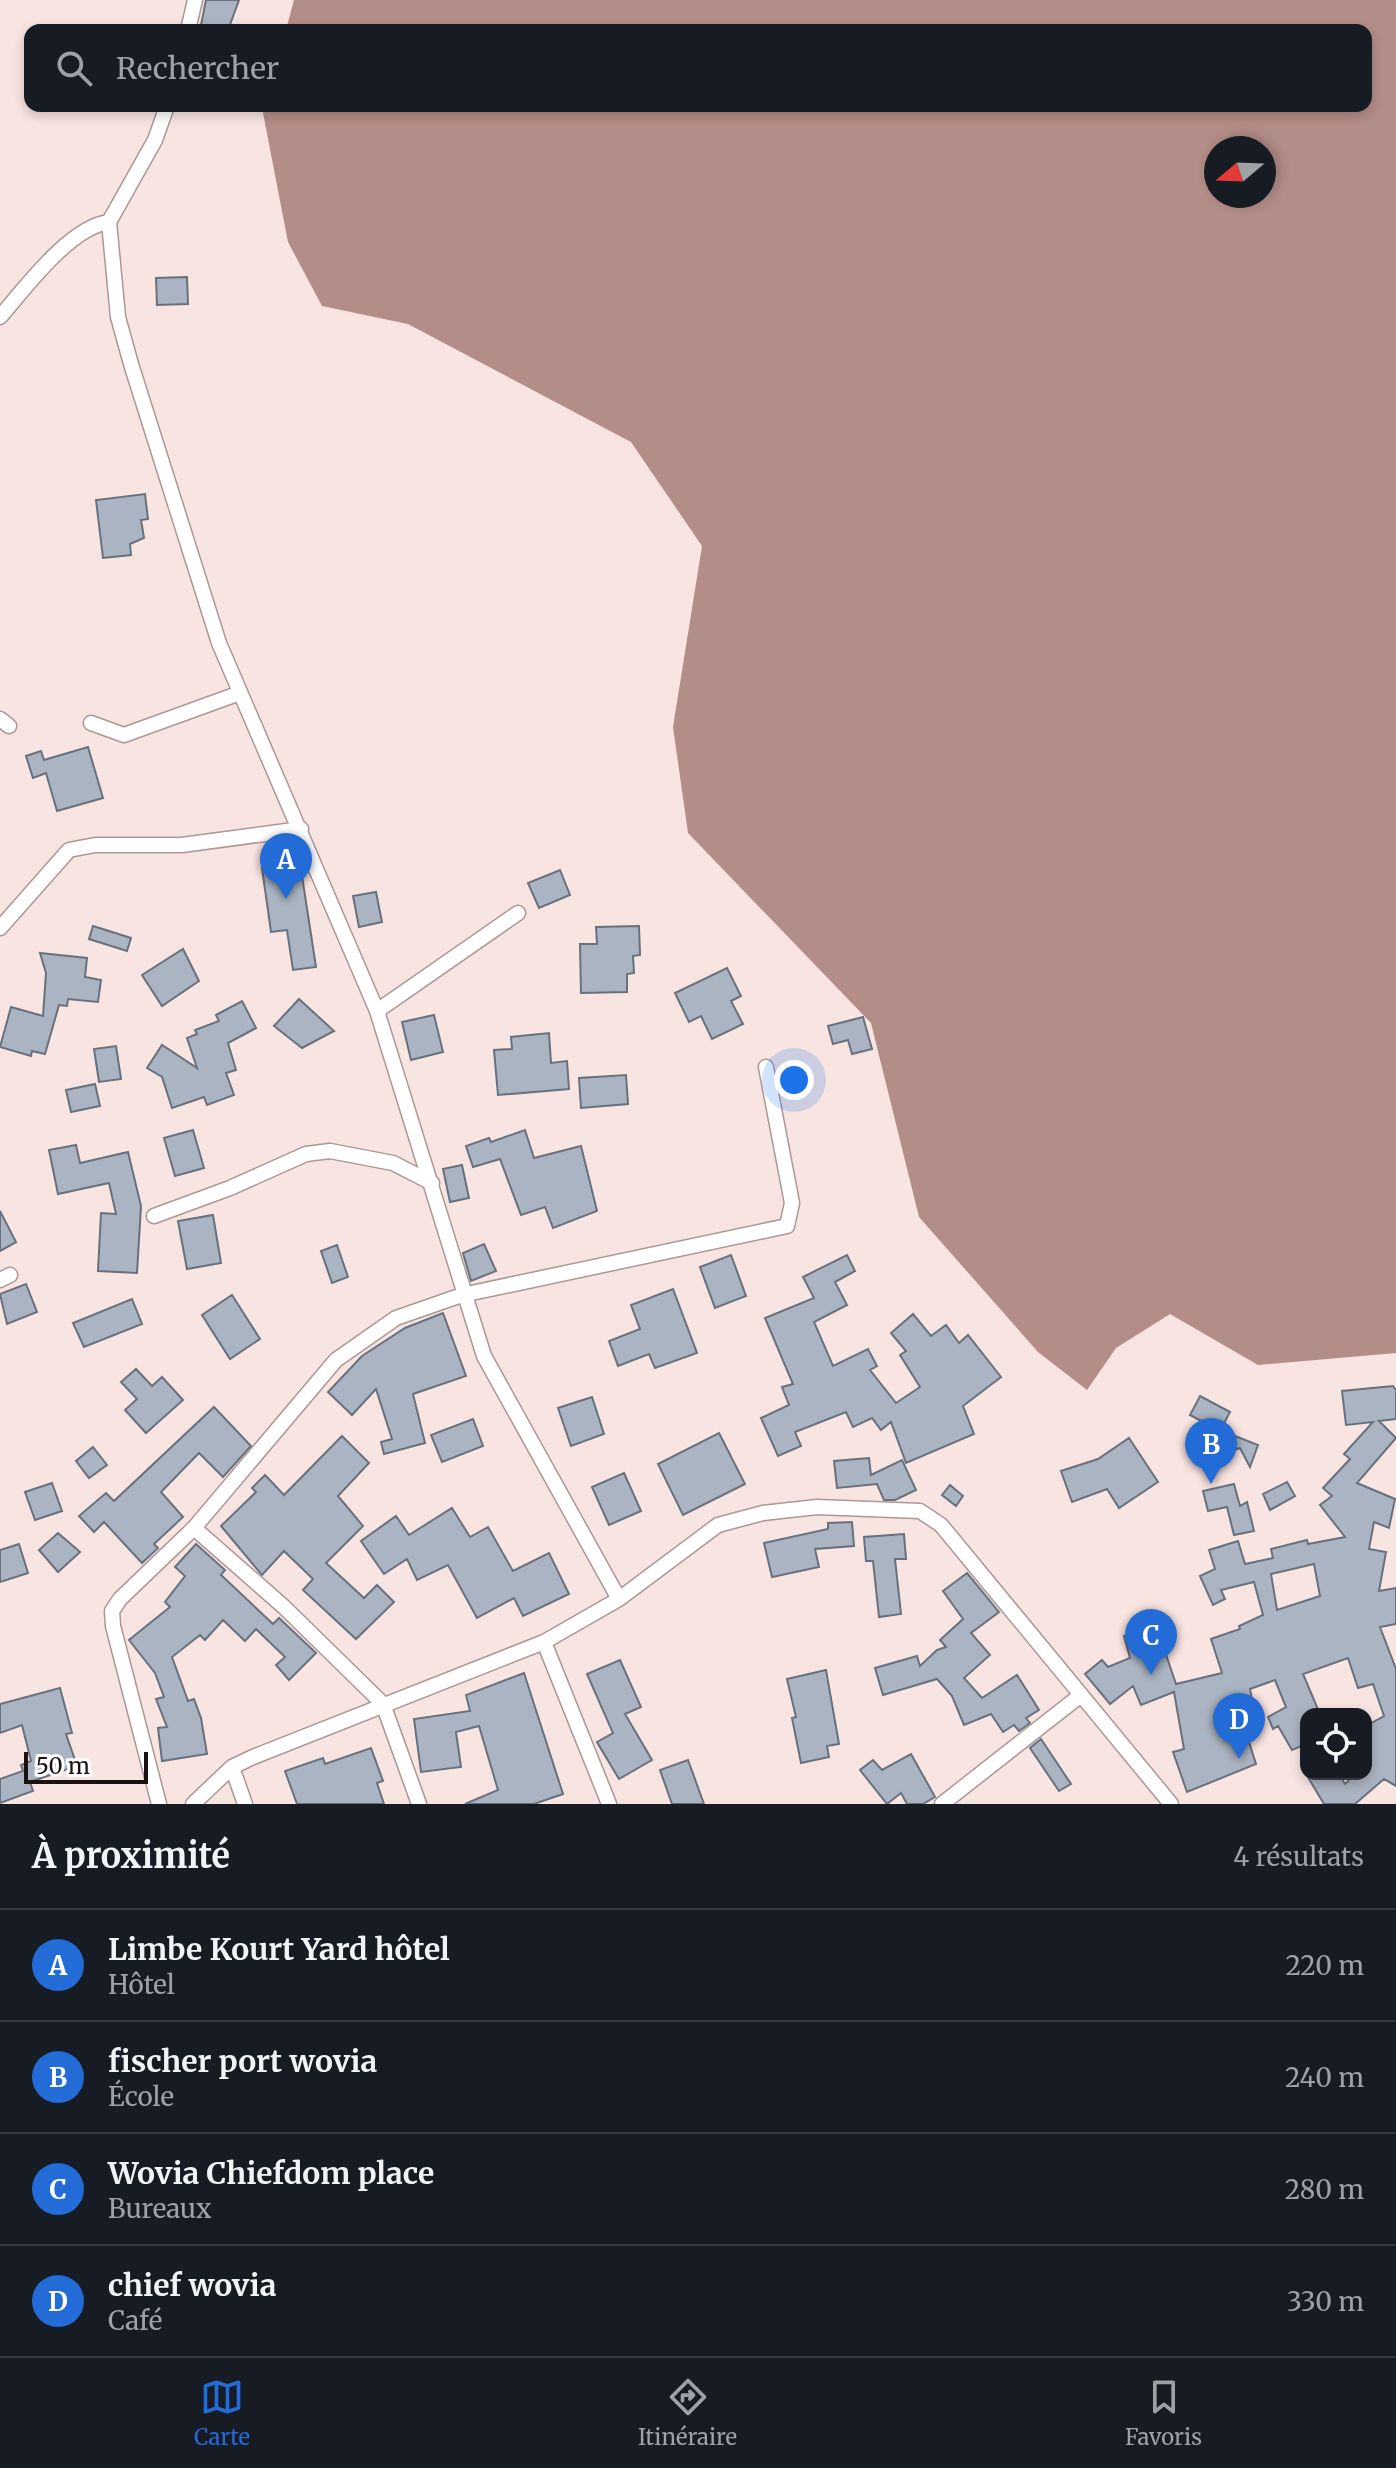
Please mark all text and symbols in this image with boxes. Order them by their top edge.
search box [24,24,1372,112]
icon: search [52,46,96,90]
text: Rechercher [116,49,279,87]
north arrow [1204,136,1276,208]
pin: A [260,833,312,899]
your location [774,1060,814,1100]
pin: B [1185,1418,1237,1484]
pin: C [1125,1609,1177,1675]
pin: D [1213,1693,1265,1759]
map controls [1300,1708,1372,1780]
button: locate [1300,1708,1372,1780]
scale bar [24,1748,148,1784]
text: 50 m [36,1752,90,1780]
text: À proximité [32,1835,230,1877]
text: 4 résultats [1233,1840,1364,1873]
text: Limbe Kourt Yard hôtel [108,1930,450,1968]
text: A [49,1949,67,1982]
text: 220 m [1285,1949,1364,1982]
text: Hôtel [108,1968,175,2001]
text: fischer port wovia [108,2042,377,2080]
text: B [49,2061,67,2094]
text: 240 m [1285,2061,1364,2094]
text: École [108,2080,174,2113]
text: Wovia Chiefdom place [108,2154,434,2192]
text: C [49,2173,67,2206]
text: 280 m [1285,2173,1364,2206]
text: Bureaux [108,2192,211,2225]
text: chief wovia [108,2266,276,2304]
text: D [48,2285,68,2318]
text: 330 m [1287,2285,1364,2318]
text: Café [108,2304,162,2337]
tab: Carte [194,2375,250,2451]
tab: Itinéraire [638,2375,737,2451]
tab: Favoris [1125,2375,1202,2451]

